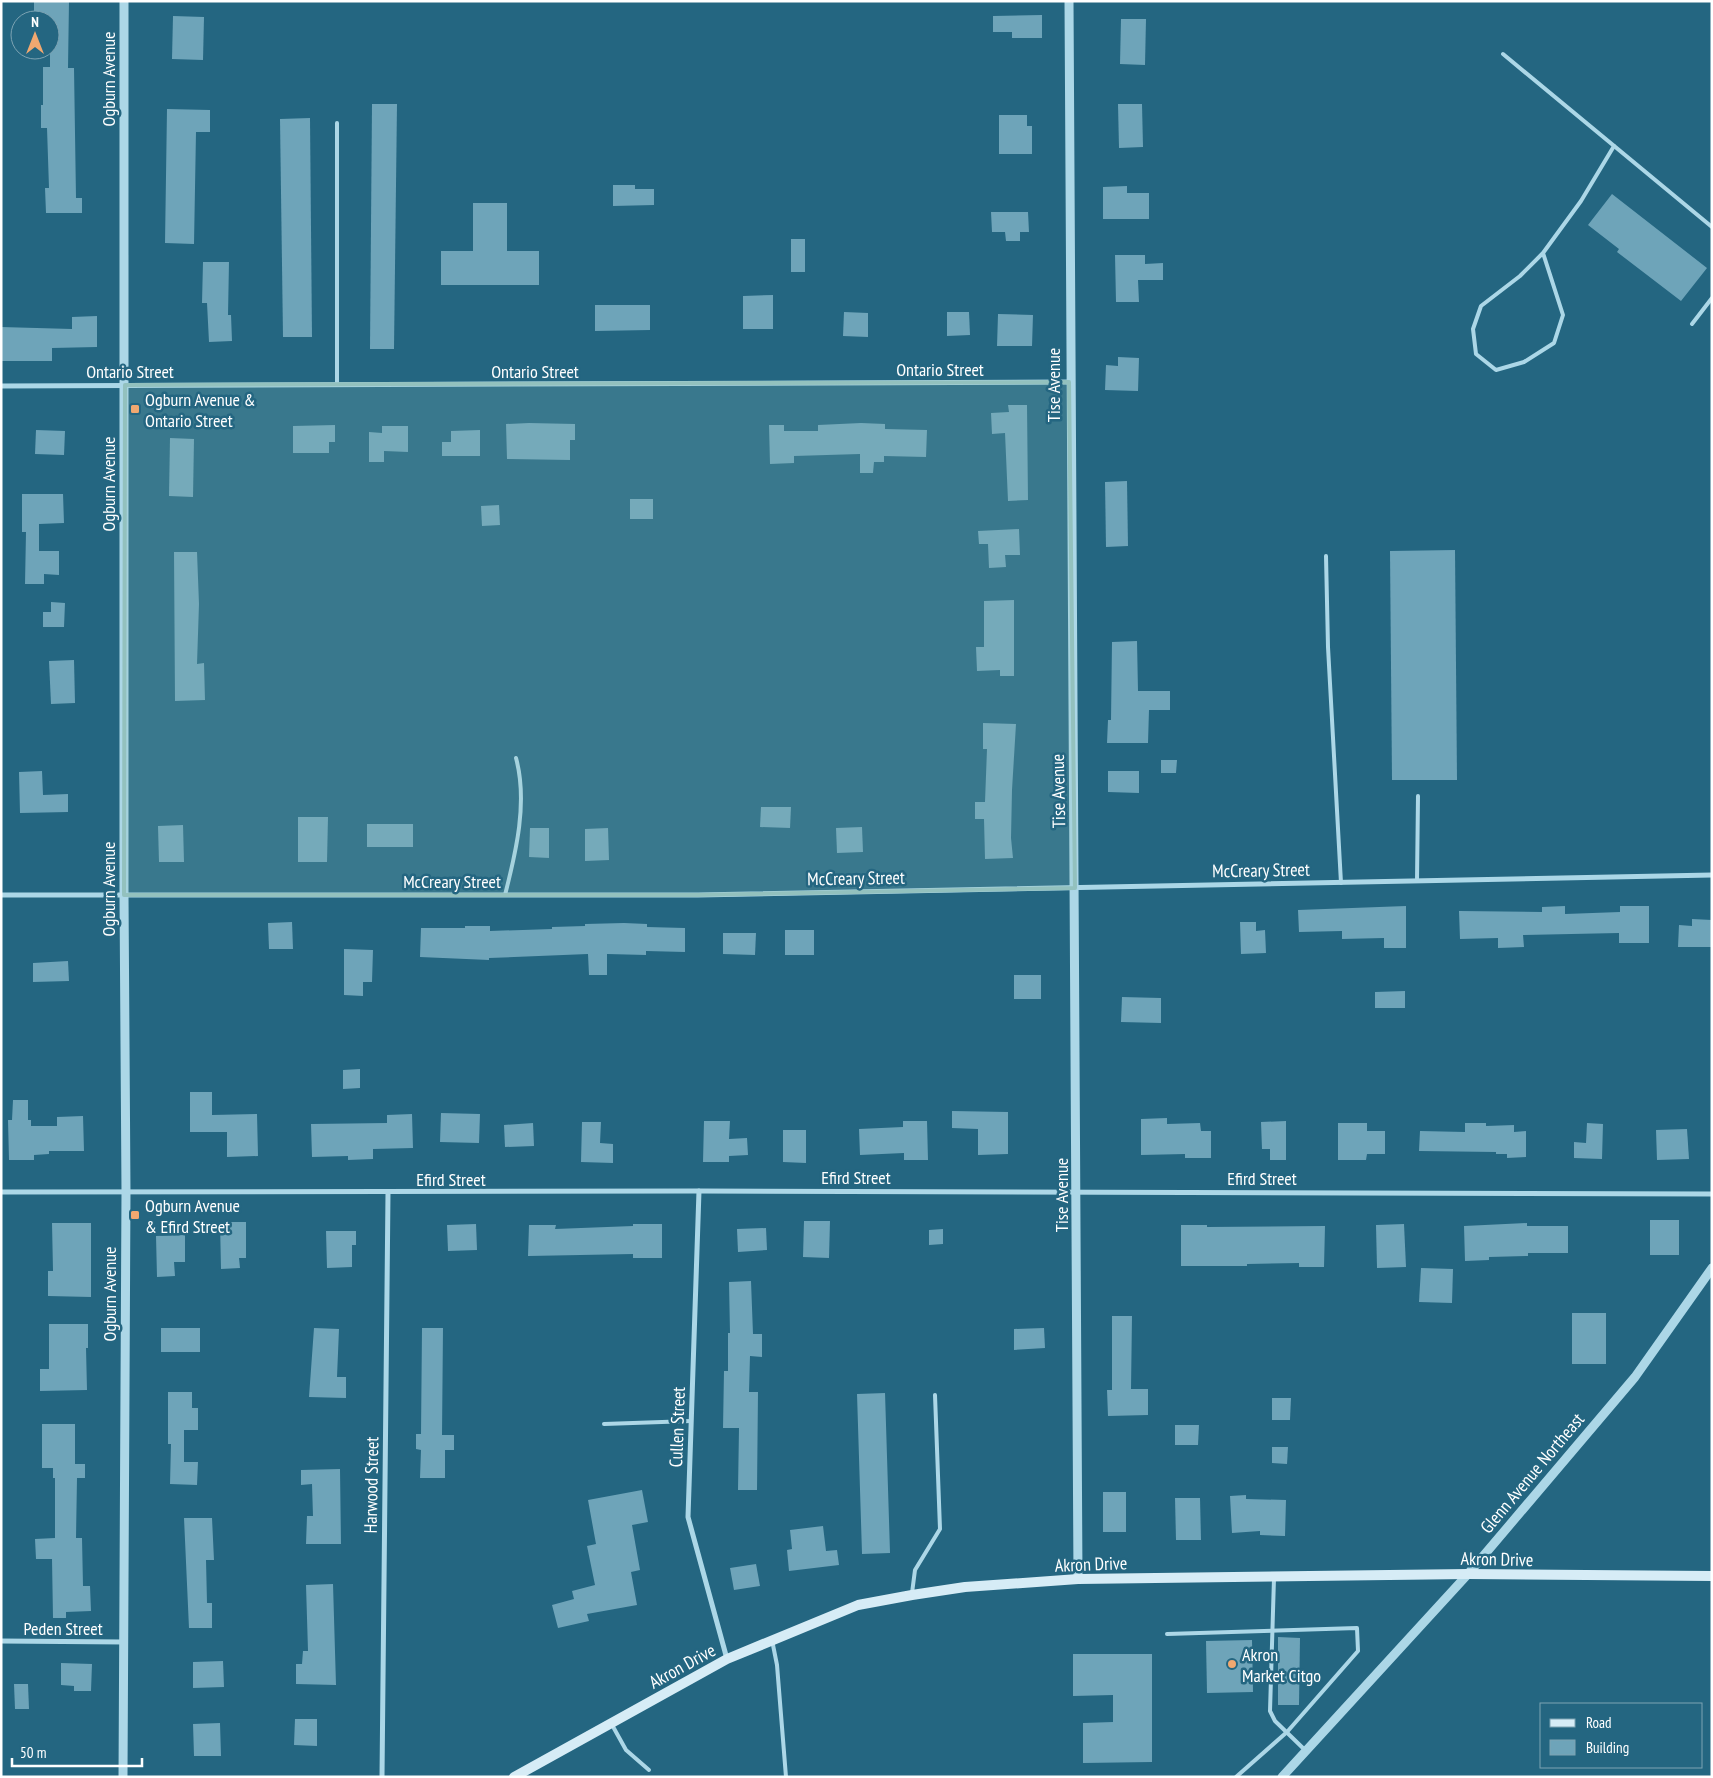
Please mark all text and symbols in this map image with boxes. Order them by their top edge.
north arrow [10,10,60,60]
text: N [31,13,39,31]
street label: Ogburn Avenue [97,32,120,126]
street label: Tise Avenue [1042,348,1065,422]
street label: Ontario Street [896,358,984,381]
street label: Ontario Street [86,360,174,383]
street label: Ontario Street [491,360,579,383]
place label: Ogburn Avenue & Ontario Street [145,388,256,432]
marker: Ogburn Avenue & Ontario Street [129,403,141,415]
street label: Ogburn Avenue [97,437,120,531]
street label: Tise Avenue [1046,754,1070,828]
street label: Ogburn Avenue [97,842,120,936]
street label: McCreary Street [1212,858,1310,882]
street label: McCreary Street [807,866,905,890]
street label: McCreary Street [403,870,501,893]
street label: Tise Avenue [1050,1158,1073,1232]
street label: Efird Street [821,1166,891,1189]
street label: Efird Street [1227,1167,1297,1190]
street label: Efird Street [416,1168,486,1191]
place label: Ogburn Avenue & Efird Street [145,1194,240,1238]
marker: Ogburn Avenue & Efird Street [129,1209,141,1221]
street label: Ogburn Avenue [98,1247,121,1341]
street label: Cullen Street [664,1386,690,1468]
street label: Glenn Avenue Northeast [1475,1408,1589,1538]
street label: Harwood Street [359,1436,383,1534]
street label: Akron Drive [1460,1547,1534,1571]
street label: Akron Drive [1054,1551,1128,1577]
street label: Peden Street [23,1617,103,1640]
street label: Akron Drive [645,1638,719,1694]
place label: Akron Market Citgo [1242,1643,1321,1687]
marker: Akron Market Citgo [1226,1658,1238,1670]
legend [1540,1703,1703,1768]
text: Road [1586,1713,1612,1732]
scale bar [12,1736,142,1768]
text: Building [1586,1738,1629,1757]
text: 50 m [20,1743,46,1762]

